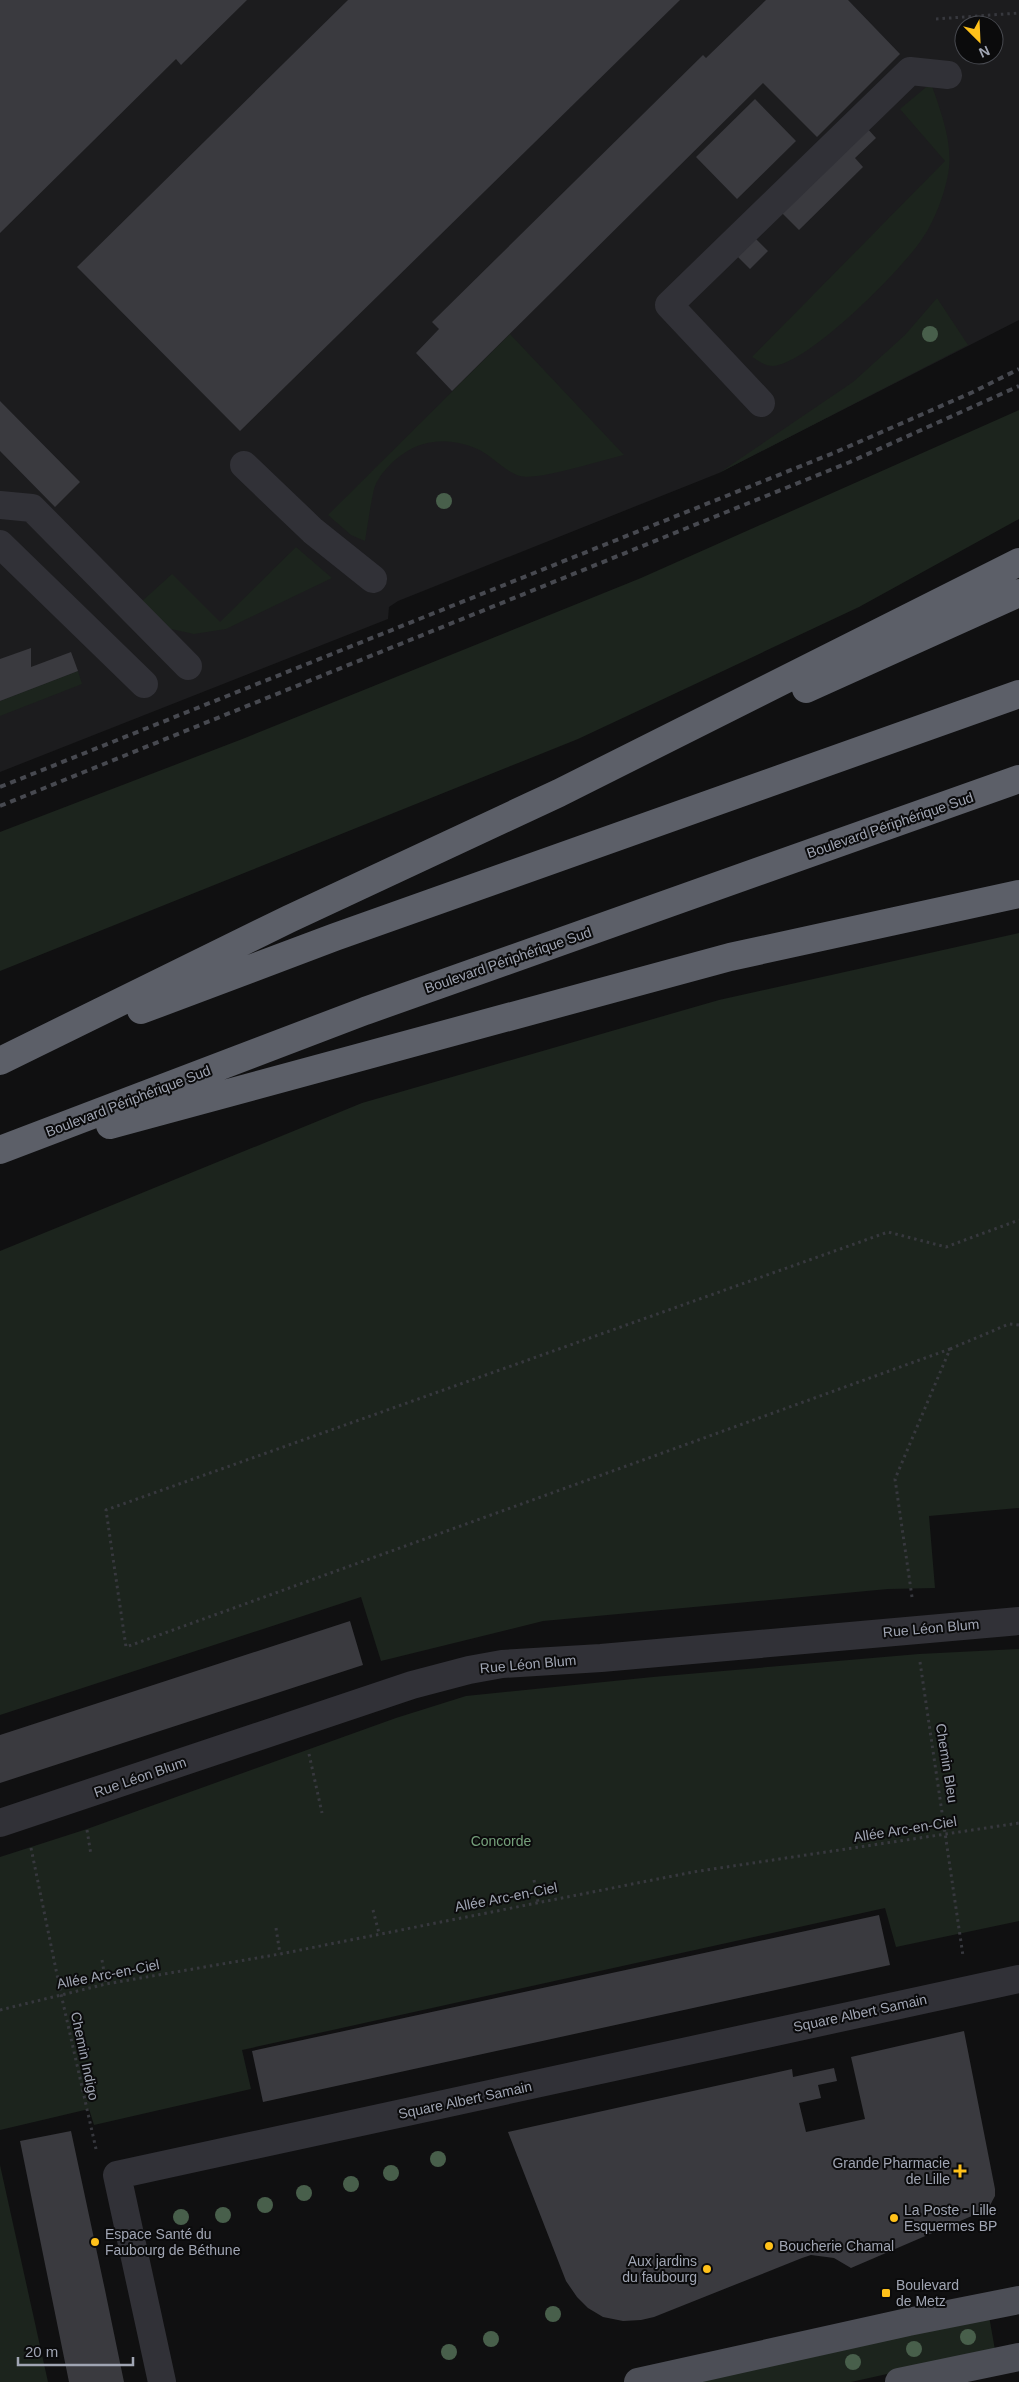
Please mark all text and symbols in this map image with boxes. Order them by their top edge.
north arrow [954,15,1004,65]
text: N [976,43,992,61]
street label: Boulevard Périphérique Sud [805,789,975,861]
street label: Boulevard Périphérique Sud [423,924,593,996]
street label: Boulevard Périphérique Sud [43,1062,213,1140]
street label: Rue Léon Blum [882,1616,980,1640]
street label: Rue Léon Blum [479,1652,577,1676]
street label: Chemin Bleu [933,1722,961,1804]
street label: Rue Léon Blum [92,1754,188,1800]
street label: Allée Arc-en-Ciel [852,1813,958,1845]
park label: Concorde [471,1833,532,1849]
street label: Allée Arc-en-Ciel [453,1879,559,1915]
street label: Allée Arc-en-Ciel [55,1956,161,1992]
street label: Square Albert Samain [792,1991,928,2035]
street label: Chemin Indigo [68,2010,102,2102]
street label: Square Albert Samain [397,2078,533,2122]
place label: Grande Pharmacie de Lille [832,2155,950,2187]
marker: Grande Pharmacie de Lille [954,2165,966,2177]
place label: La Poste - Lille Esquermes BP [904,2202,997,2234]
marker: La Poste - Lille Esquermes BP [888,2212,900,2224]
place label: Espace Santé du Faubourg de Béthune [105,2226,241,2258]
marker: Espace Santé du Faubourg de Béthune [89,2236,101,2248]
place label: Boucherie Chamal [779,2238,894,2254]
marker: Boucherie Chamal [763,2240,775,2252]
place label: Aux jardins du faubourg [622,2253,697,2285]
marker: Aux jardins du faubourg [701,2263,713,2275]
place label: Boulevard de Metz [896,2277,959,2309]
marker: Boulevard de Metz [880,2287,892,2299]
scale bar [18,2334,132,2366]
text: 20 m [25,2343,58,2360]

